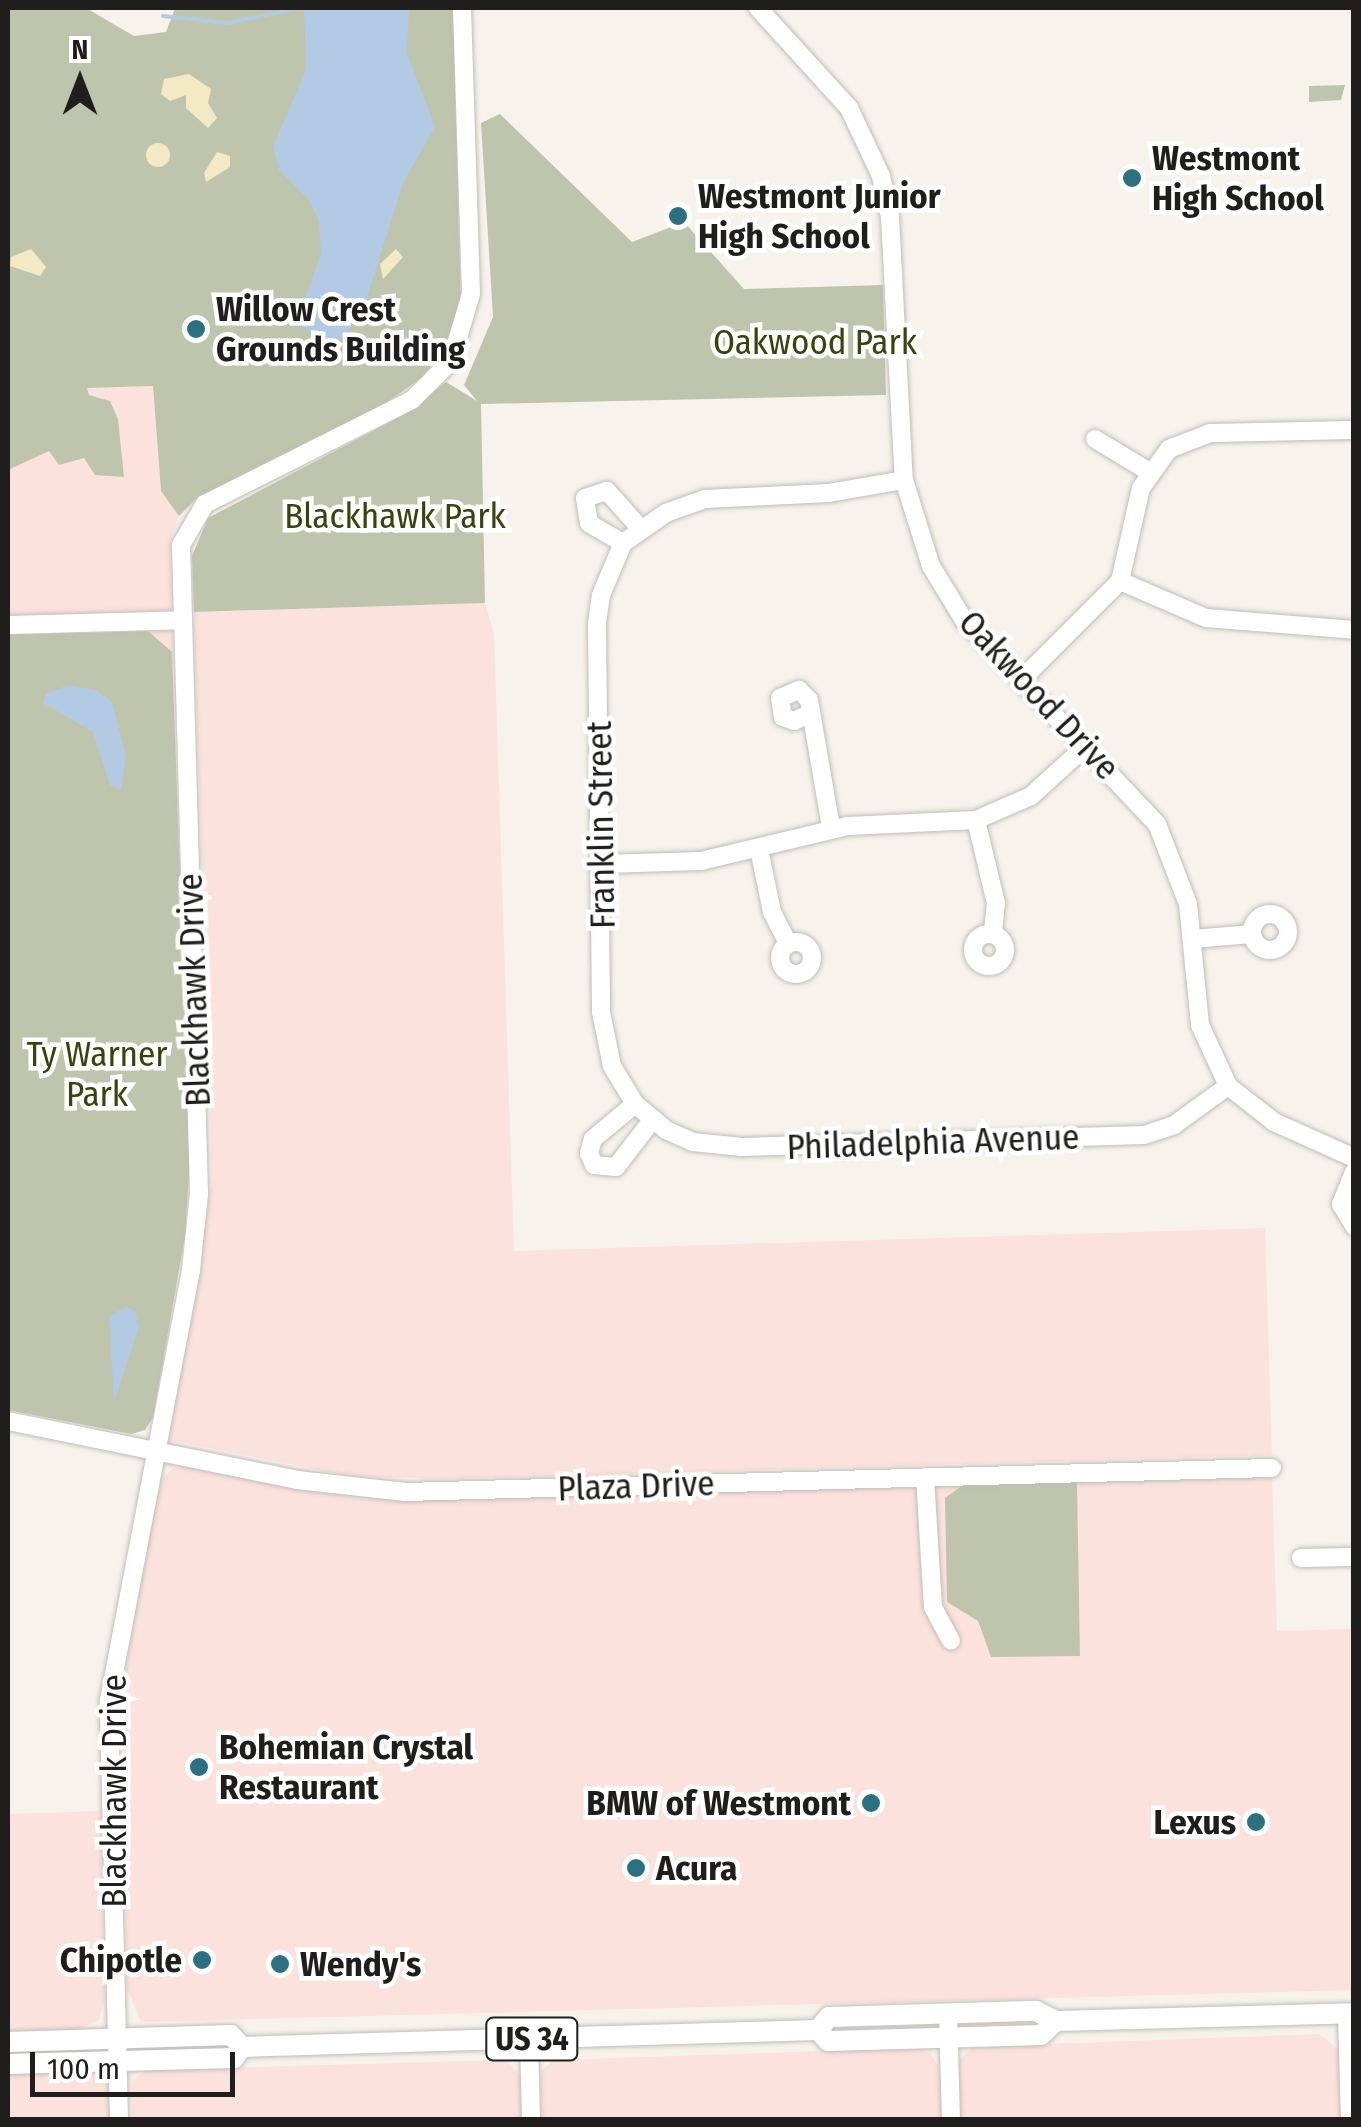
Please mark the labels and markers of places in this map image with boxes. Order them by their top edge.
place label: Westmont High School [1152,137,1324,219]
marker: Westmont High School [1121,167,1143,189]
place label: Westmont Junior High School [698,175,941,257]
marker: Westmont Junior High School [667,205,689,227]
place label: Willow Crest Grounds Building [216,288,465,370]
marker: Willow Crest Grounds Building [185,318,207,340]
place label: Bohemian Crystal Restaurant [219,1726,473,1808]
marker: Bohemian Crystal Restaurant [188,1756,210,1778]
place label: BMW of Westmont [586,1782,851,1824]
marker: BMW of Westmont [860,1792,882,1814]
place label: Lexus [1154,1801,1236,1843]
marker: Lexus [1245,1811,1267,1833]
place label: Acura [656,1847,737,1889]
marker: Acura [625,1857,647,1879]
place label: Chipotle [60,1939,182,1981]
place label: Wendy's [300,1943,421,1985]
marker: Chipotle [191,1949,213,1971]
marker: Wendy's [269,1953,291,1975]

